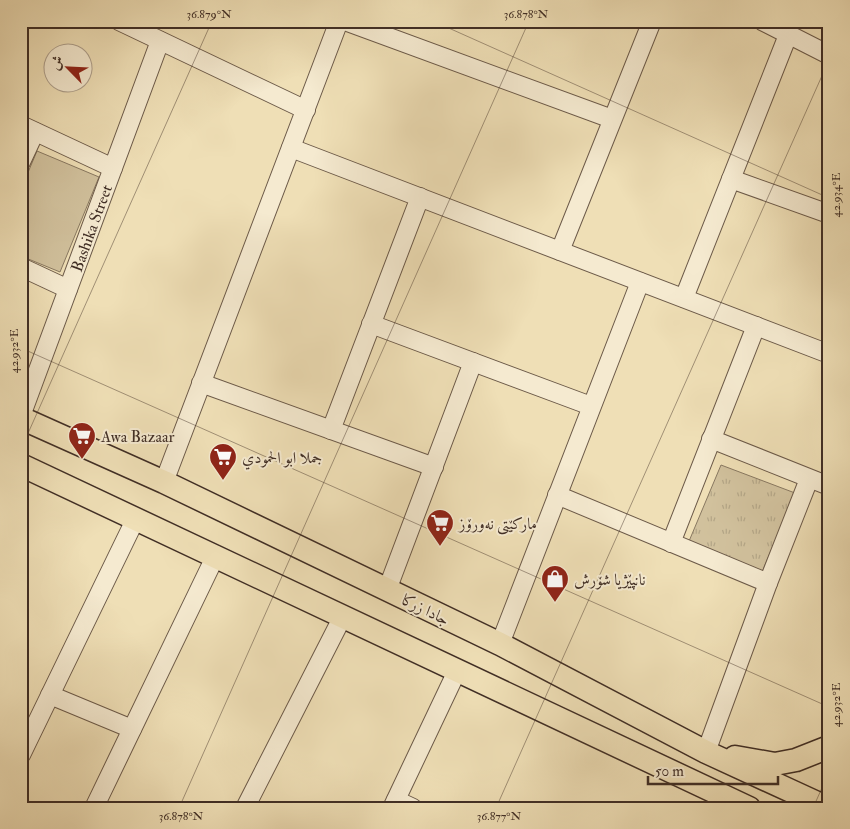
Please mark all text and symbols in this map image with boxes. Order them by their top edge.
text: 36.879°N [186,7,232,22]
text: 36.878°N [504,7,549,22]
north arrow [42,42,92,92]
text: ش [46,53,67,73]
text: 42.934°E [829,172,844,217]
street label: Bashika Street [67,182,117,275]
text: 42.932°E [7,328,22,373]
supermarket icon: Awa Bazaar [67,421,97,460]
place label: Awa Bazaar [100,427,175,447]
supermarket icon: جملا ابو الحمودي [208,442,238,481]
place label: جملا ابو الحمودي [242,448,322,470]
supermarket icon: مارکێتی نەورۆز [425,508,455,547]
place label: مارکێتی نەورۆز [457,514,537,535]
shop icon: نانپێژیا شۆرش [540,564,570,603]
place label: نانپێژیا شۆرش [574,570,645,590]
street label: جادا زرکا [399,590,453,630]
text: 42.932°E [829,682,844,727]
scale bar [648,754,778,786]
text: 50 m [655,762,684,781]
text: 36.878°N [159,809,204,824]
text: 36.877°N [477,809,522,824]

